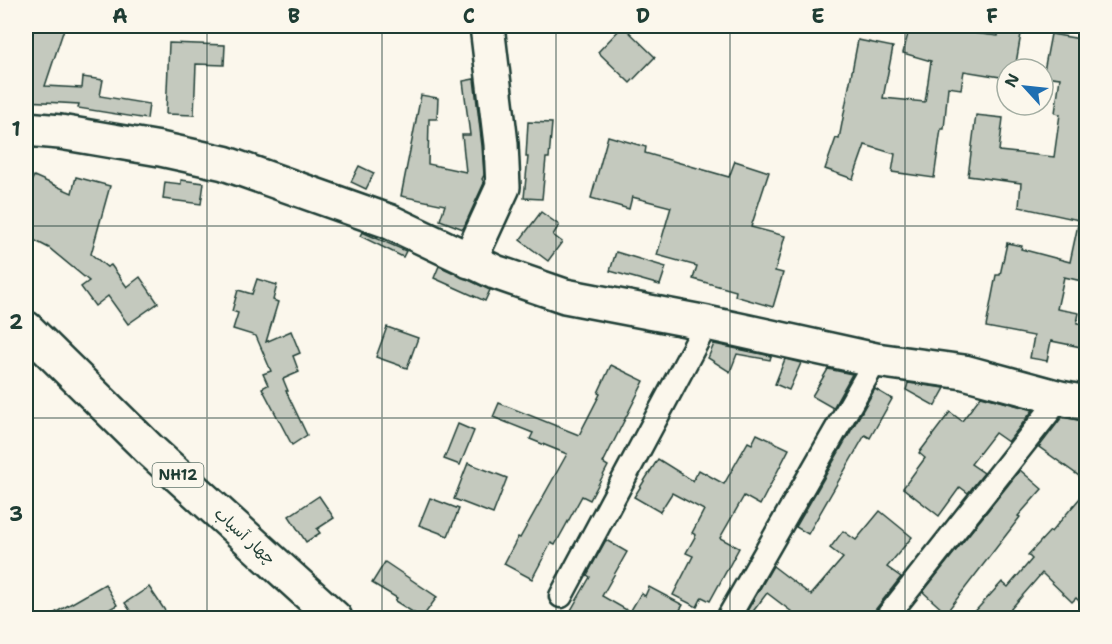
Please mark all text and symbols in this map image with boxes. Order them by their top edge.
text: A [112,3,128,29]
text: B [288,3,300,29]
text: C [463,3,475,29]
text: D [636,3,650,29]
text: E [811,3,825,29]
text: F [986,3,998,29]
north arrow [995,57,1055,117]
text: N [1000,70,1024,91]
text: 1 [11,116,21,142]
text: 2 [9,309,23,335]
road number: NH12 [152,463,204,487]
text: 3 [9,501,23,527]
street label: چهار آسیاب [210,503,280,569]

